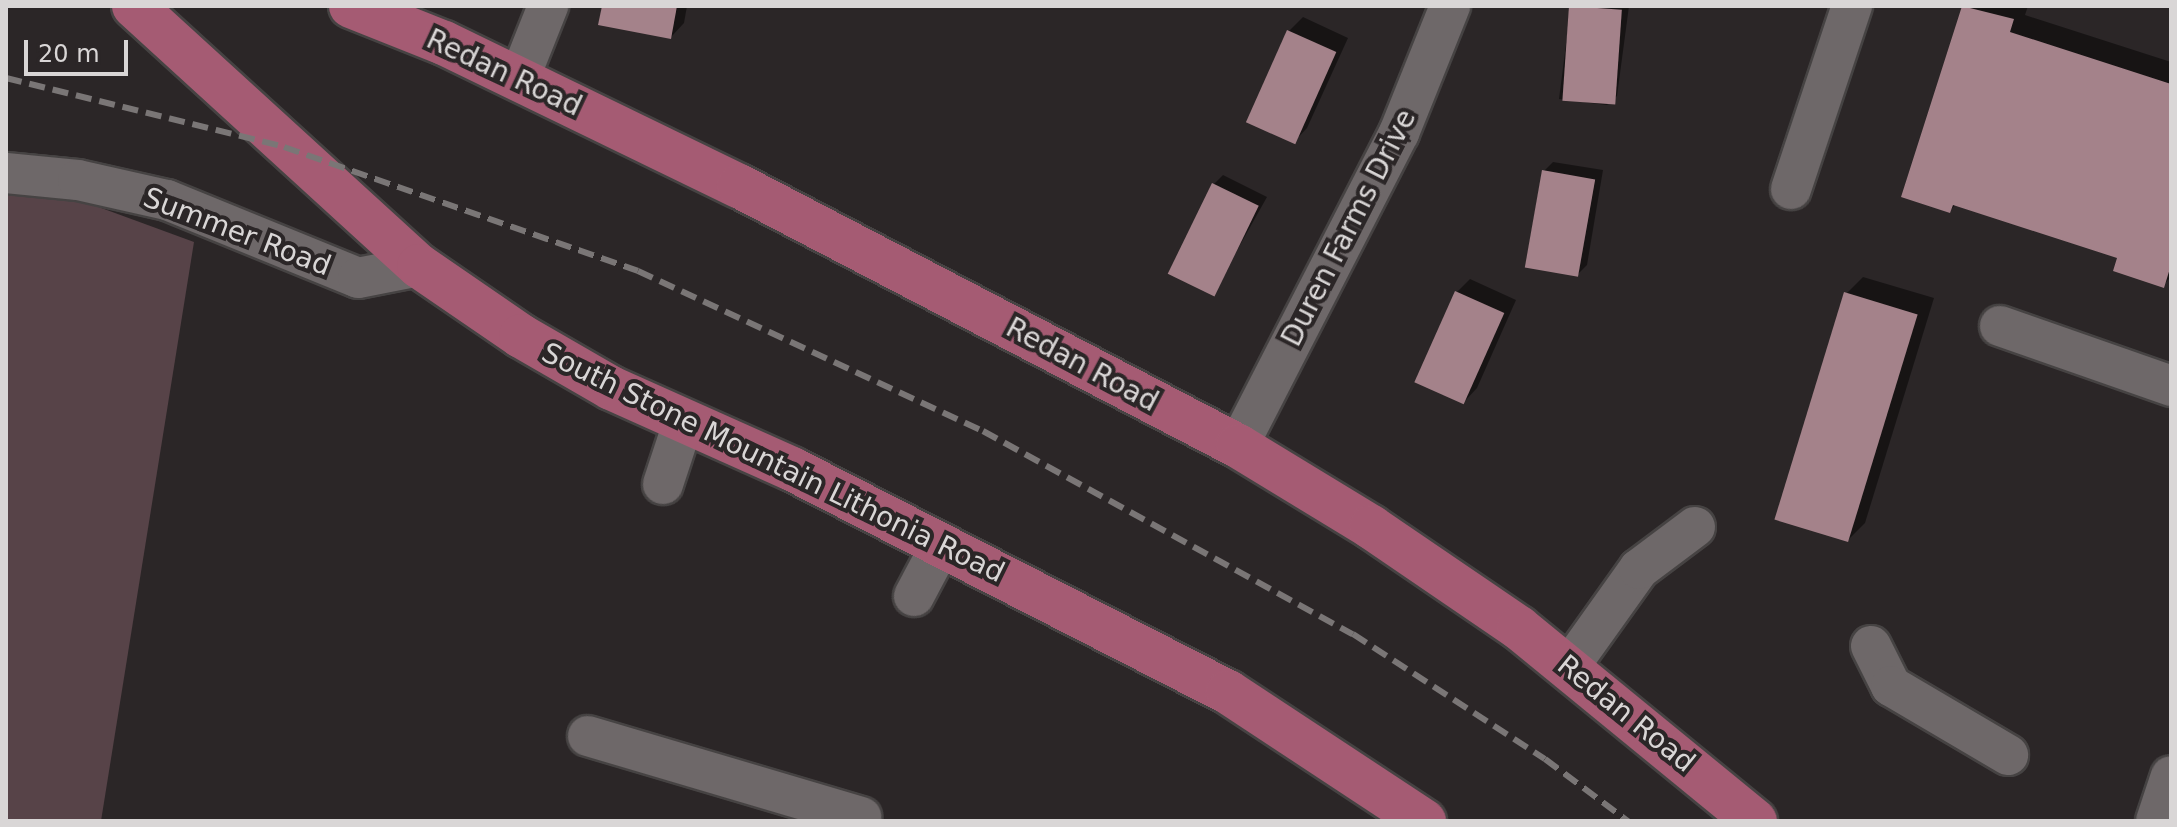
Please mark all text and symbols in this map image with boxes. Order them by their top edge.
street label: Redan Road [421,22,587,124]
scale bar [28,24,132,74]
text: 20 m [38,40,100,68]
street label: Duren Farms Drive [1275,104,1423,352]
street label: Summer Road [139,181,335,283]
street label: Redan Road [1000,311,1164,419]
street label: South Stone Mountain Lithonia Road [536,336,1010,590]
street label: Redan Road [1550,648,1702,780]

